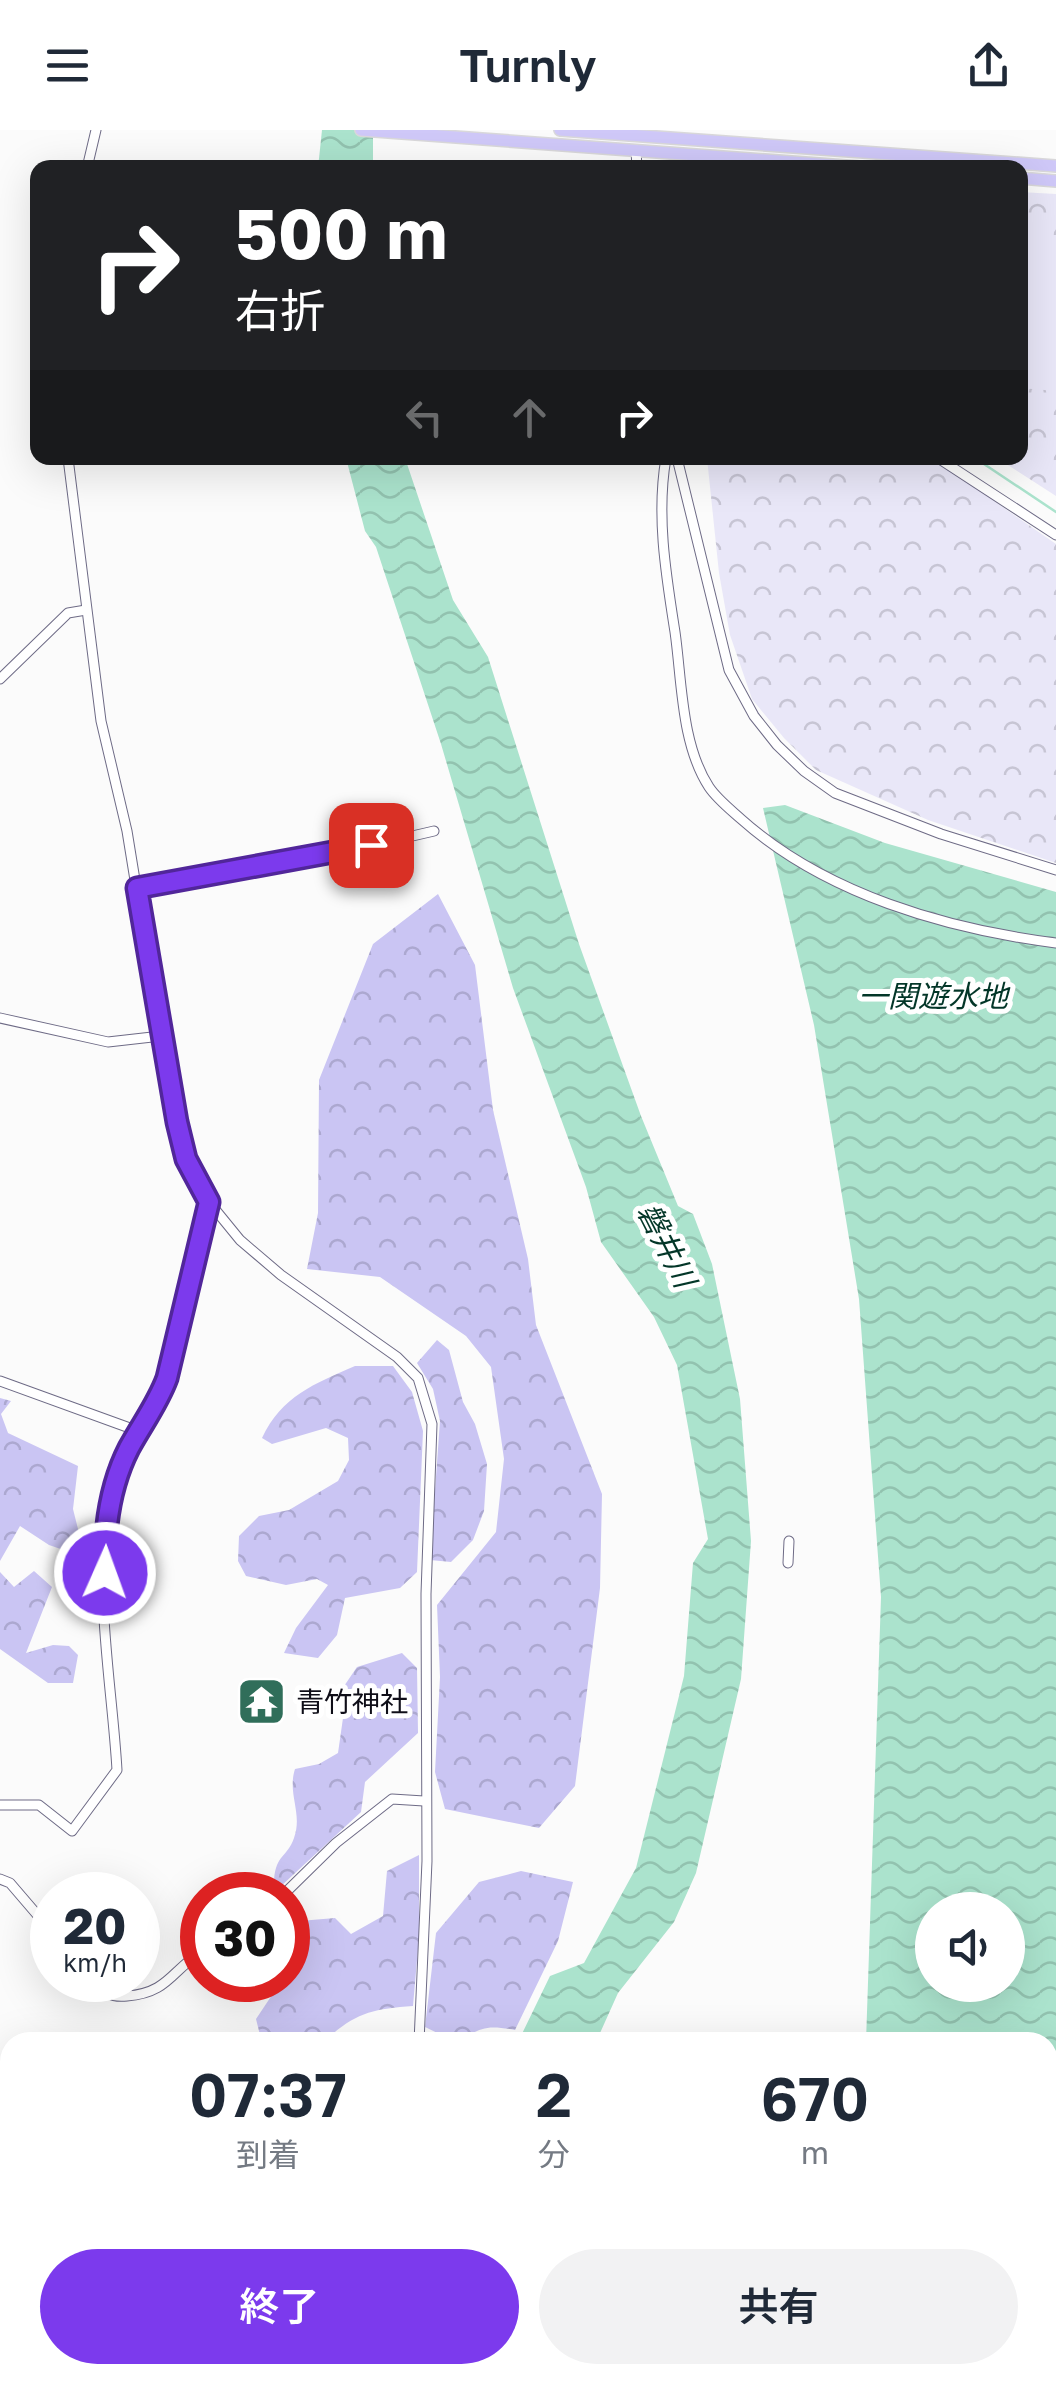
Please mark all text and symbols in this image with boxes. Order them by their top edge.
icon: menu [40,38,95,93]
text: Turnly [460,38,596,92]
icon: share [961,38,1016,93]
text: 500 m [235,190,447,274]
icon: right [70,200,200,330]
text: 右折 [235,283,325,337]
icon: left [397,390,452,445]
icon: ahead [502,390,557,445]
icon: right [607,390,662,445]
pin [329,803,414,888]
icon: arrive [344,818,399,873]
water label: 一関遊水地 [858,978,1011,1014]
water label: 磐井川 [631,1197,705,1296]
position arrow [53,1521,157,1625]
temple icon: 青竹神社 [235,1675,287,1727]
place label: 青竹神社 [296,1685,408,1718]
speed limit sign: 30 [180,1872,310,2002]
map controls [915,1892,1025,2002]
button: sound [915,1892,1025,2002]
text: 20 [63,1895,126,1955]
text: km/h [63,1947,127,1978]
text: 07:37 [189,2058,347,2130]
text: 2 [536,2058,572,2130]
text: 670 [761,2062,869,2134]
text: m [801,2133,829,2171]
text: 到着 [236,2135,300,2173]
text: 分 [538,2135,570,2173]
button: 終了 [40,2249,519,2364]
button: 共有 [539,2249,1018,2364]

